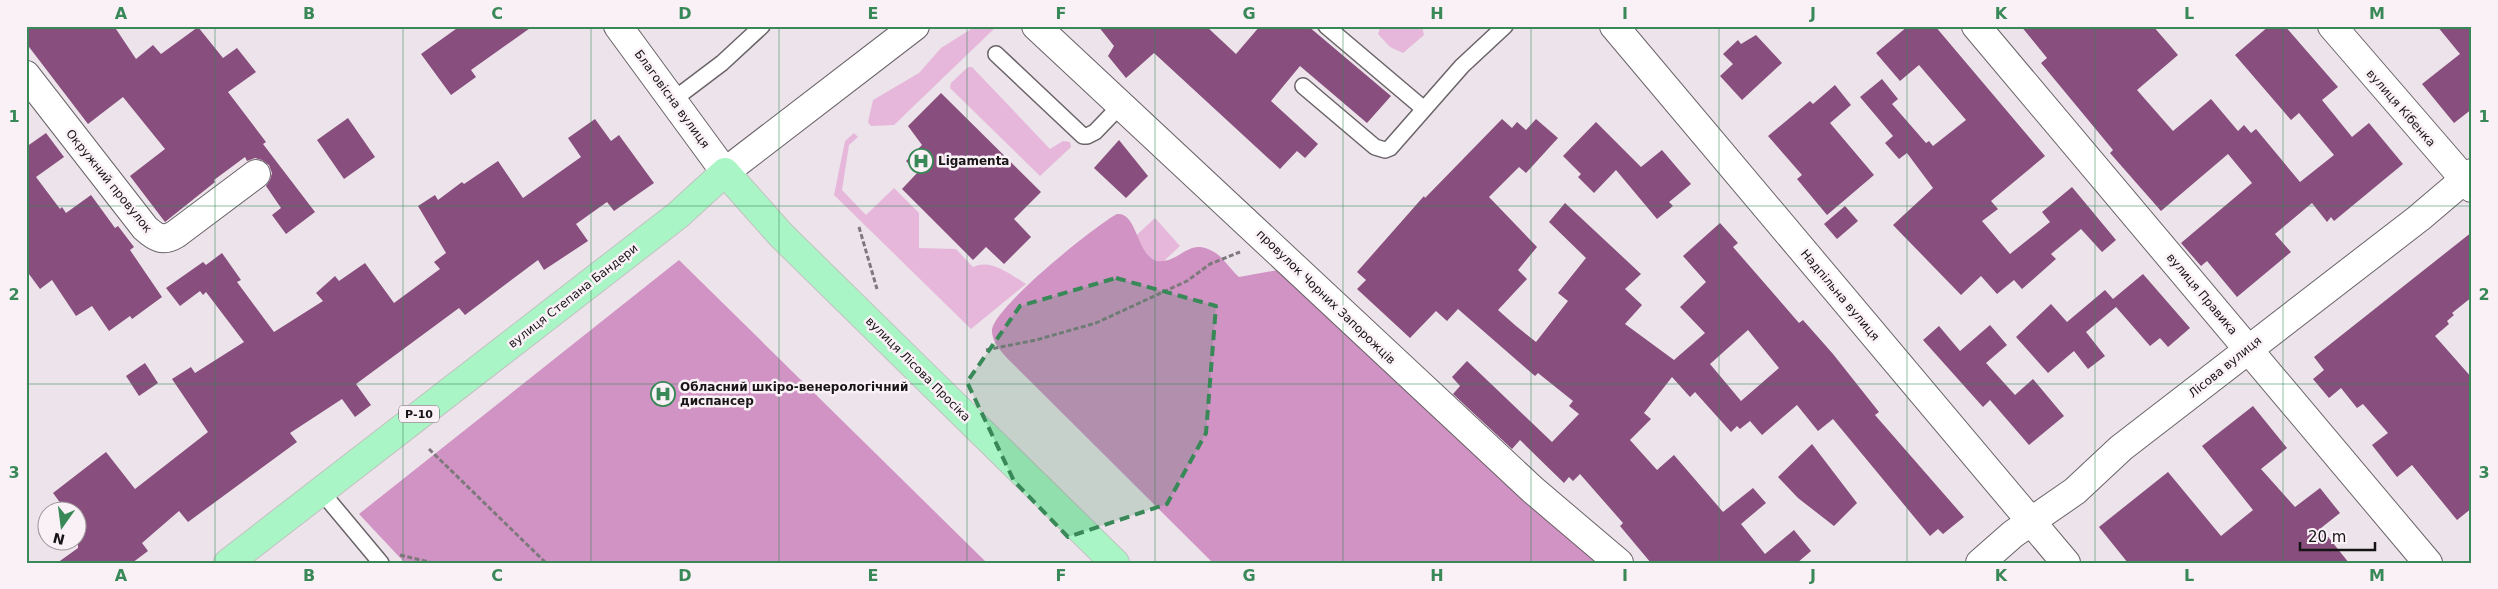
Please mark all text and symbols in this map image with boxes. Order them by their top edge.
text: A [115,4,128,23]
text: B [303,4,315,23]
text: C [491,4,503,23]
text: D [678,4,692,23]
text: E [868,4,878,23]
text: F [1056,4,1066,23]
text: G [1242,4,1256,23]
text: H [1430,4,1444,23]
text: I [1622,4,1628,23]
text: J [1809,4,1816,23]
text: K [1995,4,2008,23]
text: L [2184,4,2194,23]
text: M [2369,4,2385,23]
street label: Благовісна вулиця [632,47,712,151]
street label: вулиця Кібенка [2364,66,2438,150]
text: 1 [8,107,20,126]
text: 1 [2478,107,2490,126]
street label: Окружний провулок [63,127,155,235]
hospital icon: Ligamenta [908,148,934,174]
place label: Ligamenta [938,154,1009,168]
street label: провулок Чорних Запорожців [1254,227,1398,367]
street label: вулиця Степана Бандери [506,241,640,351]
street label: Надпільна вулиця [1798,247,1882,343]
street label: вулиця Правика [2164,250,2240,338]
text: 2 [8,285,20,304]
text: 2 [2478,285,2490,304]
street label: вулиця Лісова Просіка [863,314,973,424]
street label: Лісова вулиця [2186,333,2264,401]
place label: Обласний шкіро-венерологічний диспансер [680,380,908,408]
hospital icon: Обласний шкіро-венерологічний диспансер [650,381,676,407]
road number: Р-10 [399,406,439,422]
text: 3 [8,463,20,482]
text: 3 [2478,463,2490,482]
north arrow [38,502,88,552]
scale bar [2300,519,2376,551]
text: 20 m [2308,528,2346,546]
text: N [51,529,66,548]
text: A [115,566,128,585]
text: B [303,566,315,585]
text: C [491,566,503,585]
text: D [678,566,692,585]
text: E [868,566,878,585]
text: F [1056,566,1066,585]
text: G [1242,566,1256,585]
text: H [1430,566,1444,585]
text: I [1622,566,1628,585]
text: J [1809,566,1816,585]
text: K [1995,566,2008,585]
text: L [2184,566,2194,585]
text: M [2369,566,2385,585]

